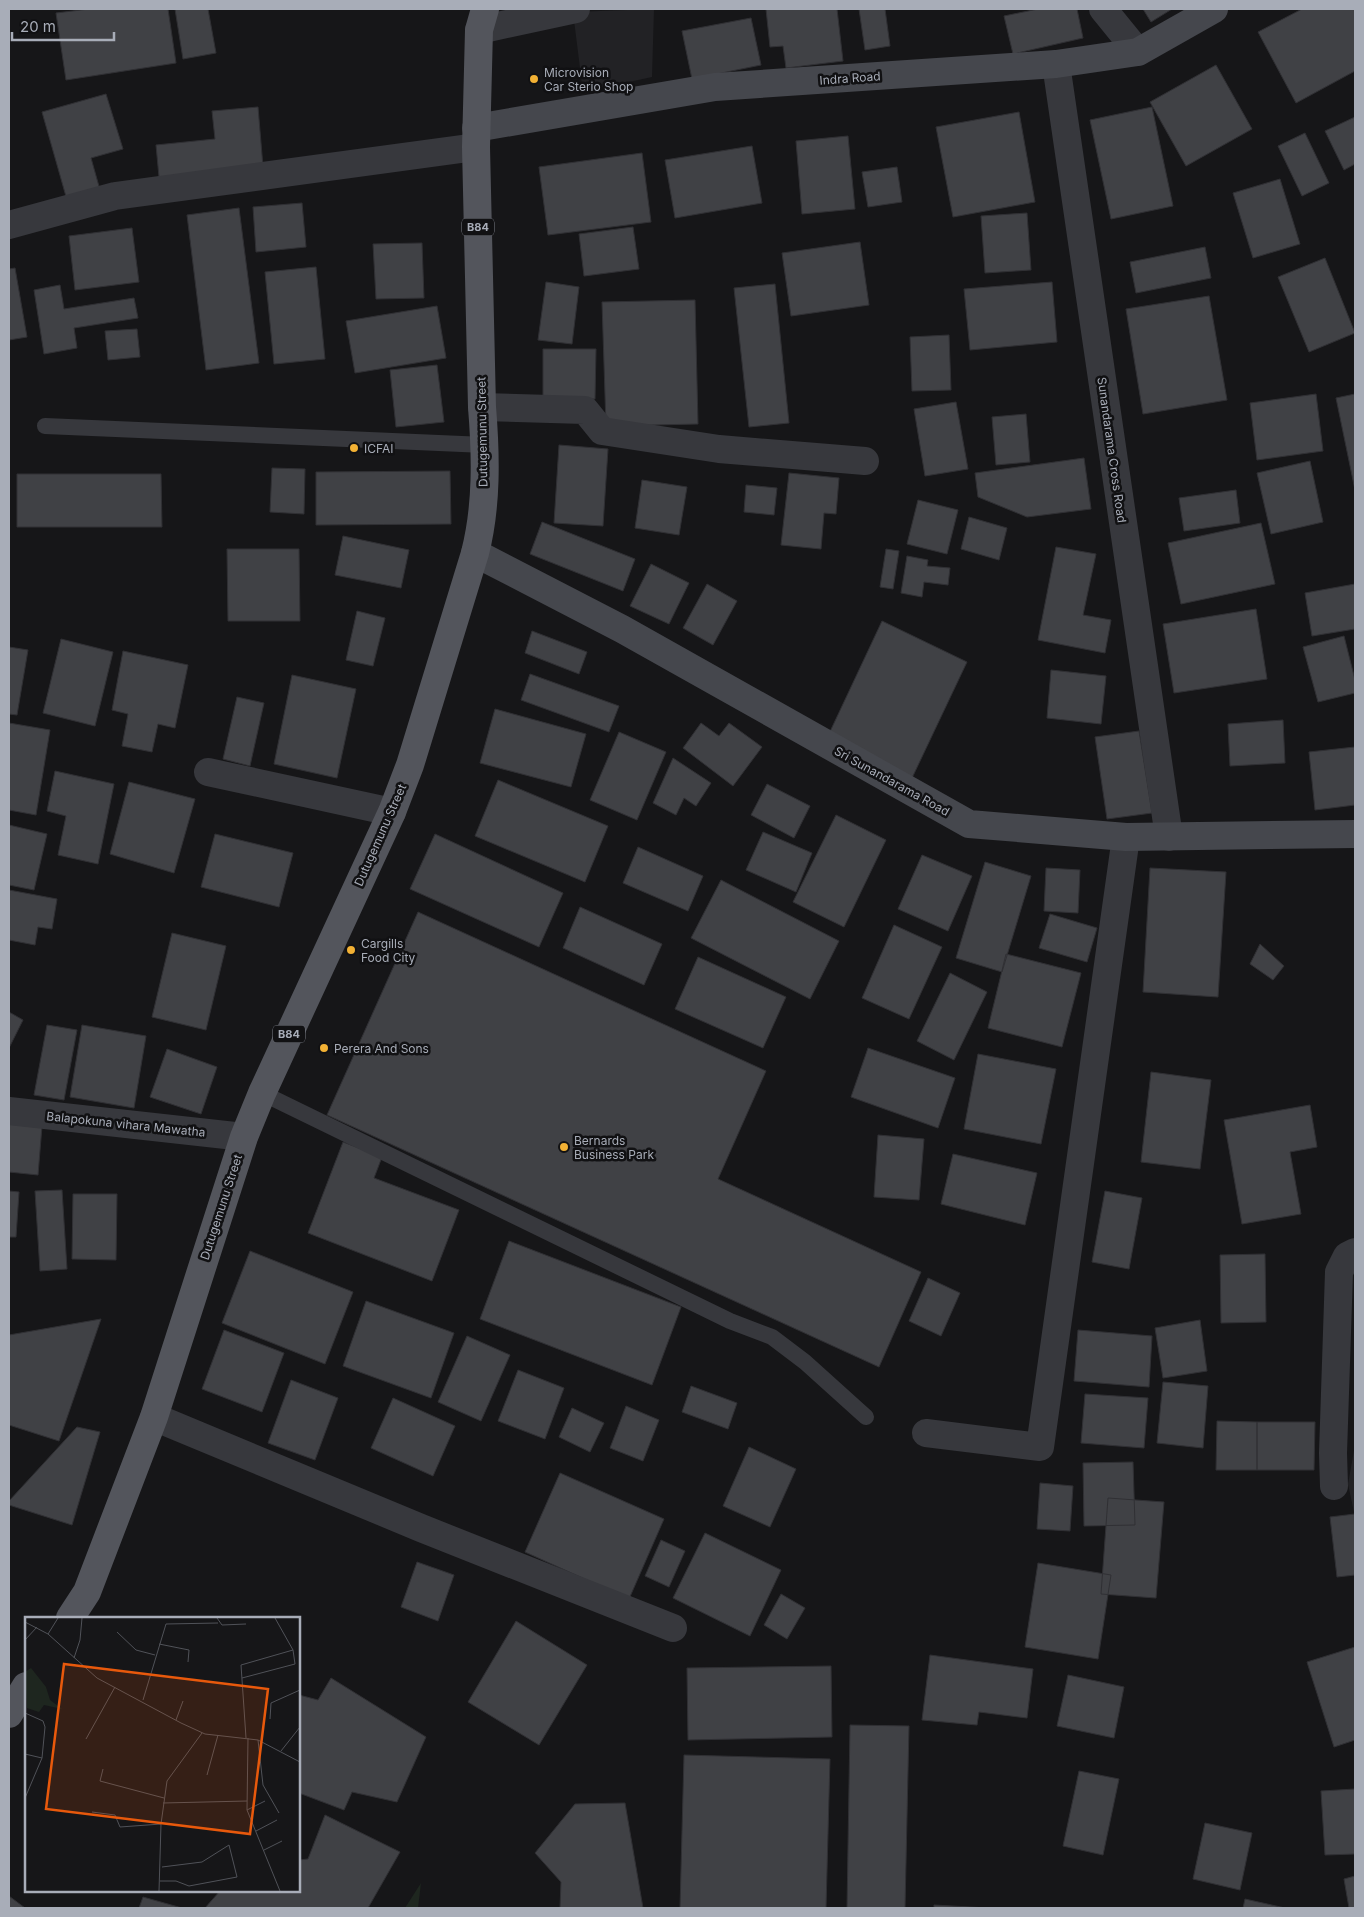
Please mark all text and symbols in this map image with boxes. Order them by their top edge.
scale bar [12,10,115,42]
text: 20 m [20,17,56,36]
place label: Microvision Car Sterio Shop [544,65,633,94]
street label: Indra Road [819,68,881,88]
marker: Microvision Car Sterio Shop [528,73,540,85]
road number: B84 [462,218,494,236]
street label: Sunandarama Cross Road [1094,376,1130,524]
street label: Dutugemunu Street [474,377,490,487]
place label: ICFAI [364,441,393,456]
marker: ICFAI [348,442,360,454]
street label: Sri Sunandarama Road [832,743,952,819]
street label: Dutugemunu Street [351,782,409,888]
place label: Cargills Food City [361,936,416,965]
marker: Cargills Food City [345,944,357,956]
road number: B84 [273,1026,305,1042]
place label: Perera And Sons [334,1041,429,1056]
marker: Perera And Sons [318,1042,330,1054]
street label: Balapokuna vihara Mawatha [46,1108,206,1140]
place label: Bernards Business Park [574,1133,654,1162]
marker: Bernards Business Park [558,1141,570,1153]
street label: Dutugemunu Street [197,1152,245,1262]
inset map [25,1617,300,1892]

